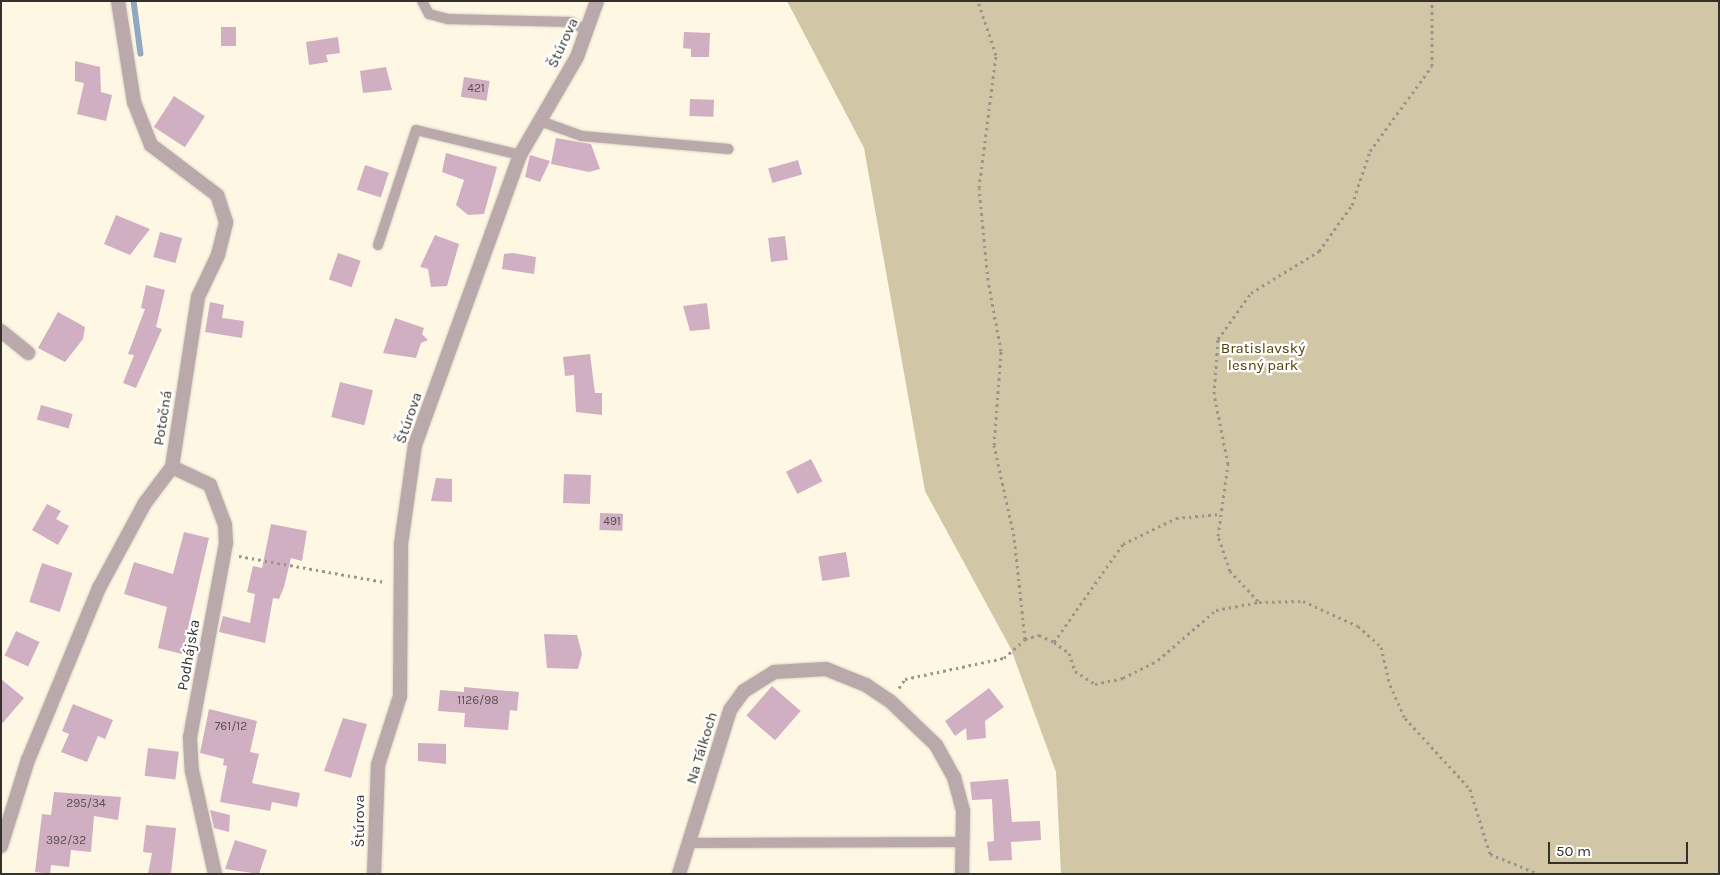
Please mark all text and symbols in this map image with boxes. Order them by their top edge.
street label: Štúrova [544,15,582,71]
house number: 421 [467,82,485,96]
park label: Bratislavský lesný park [1221,339,1305,374]
street label: Potočná [150,389,176,447]
street label: Štúrova [392,390,426,446]
house number: 491 [603,515,621,529]
street label: Podhájska [174,618,204,692]
house number: 1126/98 [457,694,499,708]
street label: Na Tálkoch [683,710,721,786]
house number: 761/12 [215,720,247,734]
street label: Štúrova [351,794,369,848]
house number: 295/34 [66,797,106,811]
scale bar [1550,832,1690,864]
house number: 392/32 [46,834,86,848]
text: 50 m [1556,842,1591,860]

